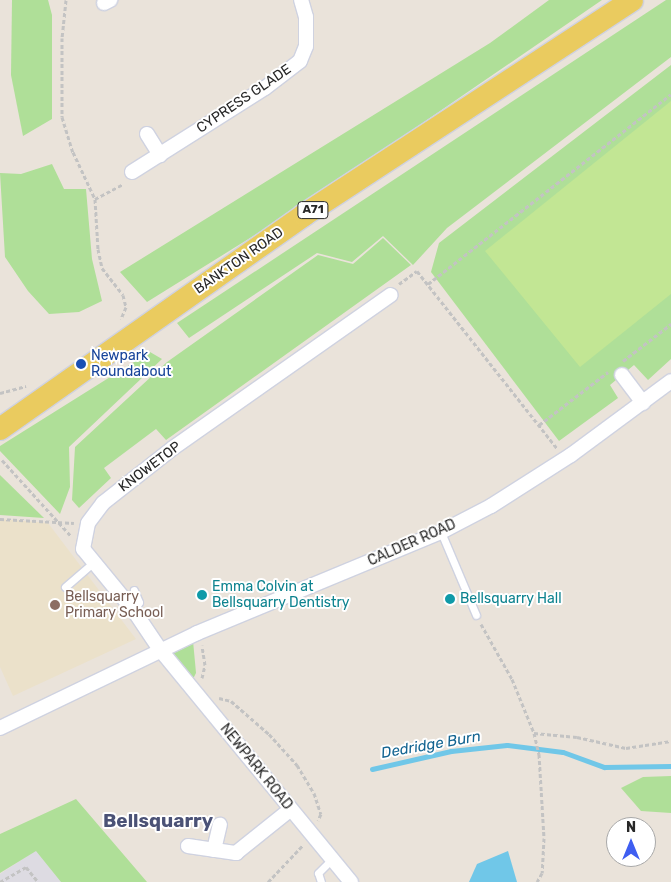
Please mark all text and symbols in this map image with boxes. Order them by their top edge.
street label: CYPRESS GLADE [193,61,295,137]
road number: A71 [297,200,329,220]
street label: BANKTON ROAD [191,224,287,298]
place label: Newpark Roundabout [91,348,171,381]
marker: Newpark Roundabout [75,358,87,370]
street label: KNOWETOP [116,438,184,496]
street label: CALDER ROAD [365,516,459,570]
place label: Emma Colvin at Bellsquarry Dentistry [212,579,350,612]
place label: Bellsquarry Primary School [65,589,164,622]
marker: Emma Colvin at Bellsquarry Dentistry [196,589,208,601]
place label: Bellsquarry Hall [460,591,562,607]
marker: Bellsquarry Hall [444,593,456,605]
marker: Bellsquarry Primary School [49,599,61,611]
street label: NEWPARK ROAD [216,721,296,813]
water label: Dedridge Burn [380,727,482,763]
district label: Bellsquarry [103,810,213,832]
north arrow [606,817,656,867]
text: N [626,819,636,836]

